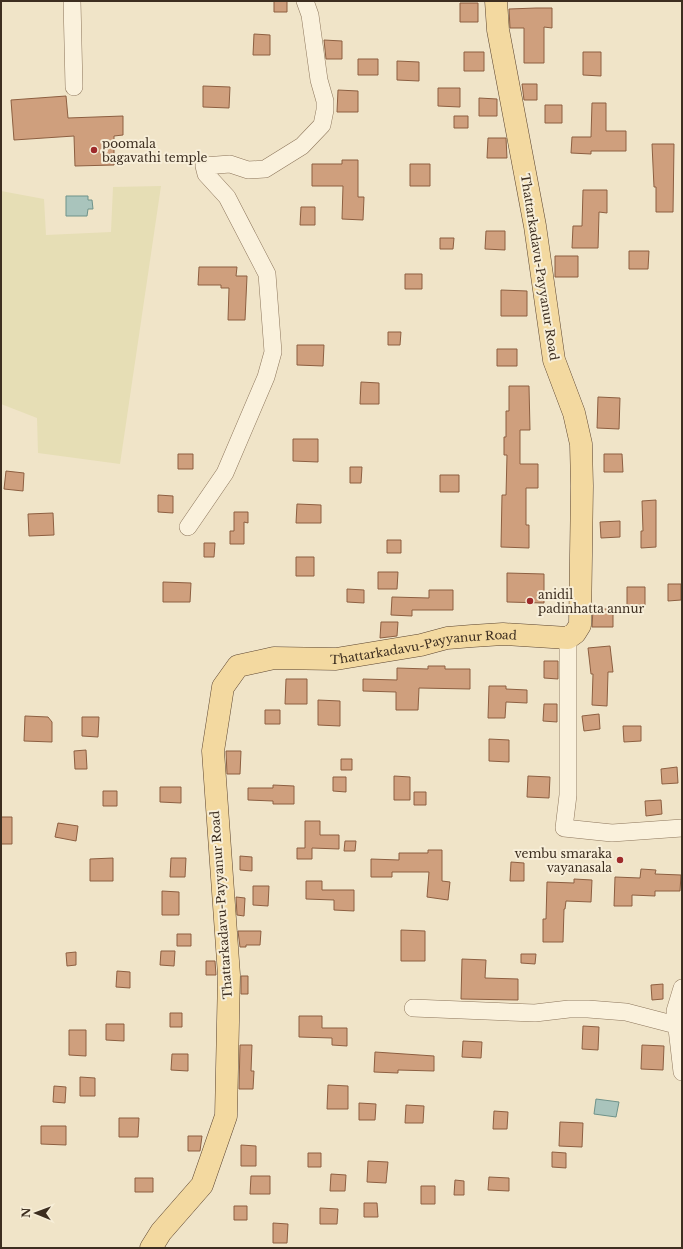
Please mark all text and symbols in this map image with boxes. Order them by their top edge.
place label: poomala bagavathi temple [101,136,208,165]
marker: poomala bagavathi temple [89,145,99,155]
street label: Thattarkadavu-Payyanur Road [518,173,562,361]
place label: anidil padinhatta annur [538,587,644,616]
marker: anidil padinhatta annur [525,596,535,606]
street label: Thattarkadavu-Payyanur Road [330,626,517,667]
street label: Thattarkadavu-Payyanur Road [207,810,235,1000]
place label: vembu smaraka vayanasala [514,846,612,875]
marker: vembu smaraka vayanasala [615,855,625,865]
north arrow [16,1193,56,1233]
text: N [19,1207,33,1218]

